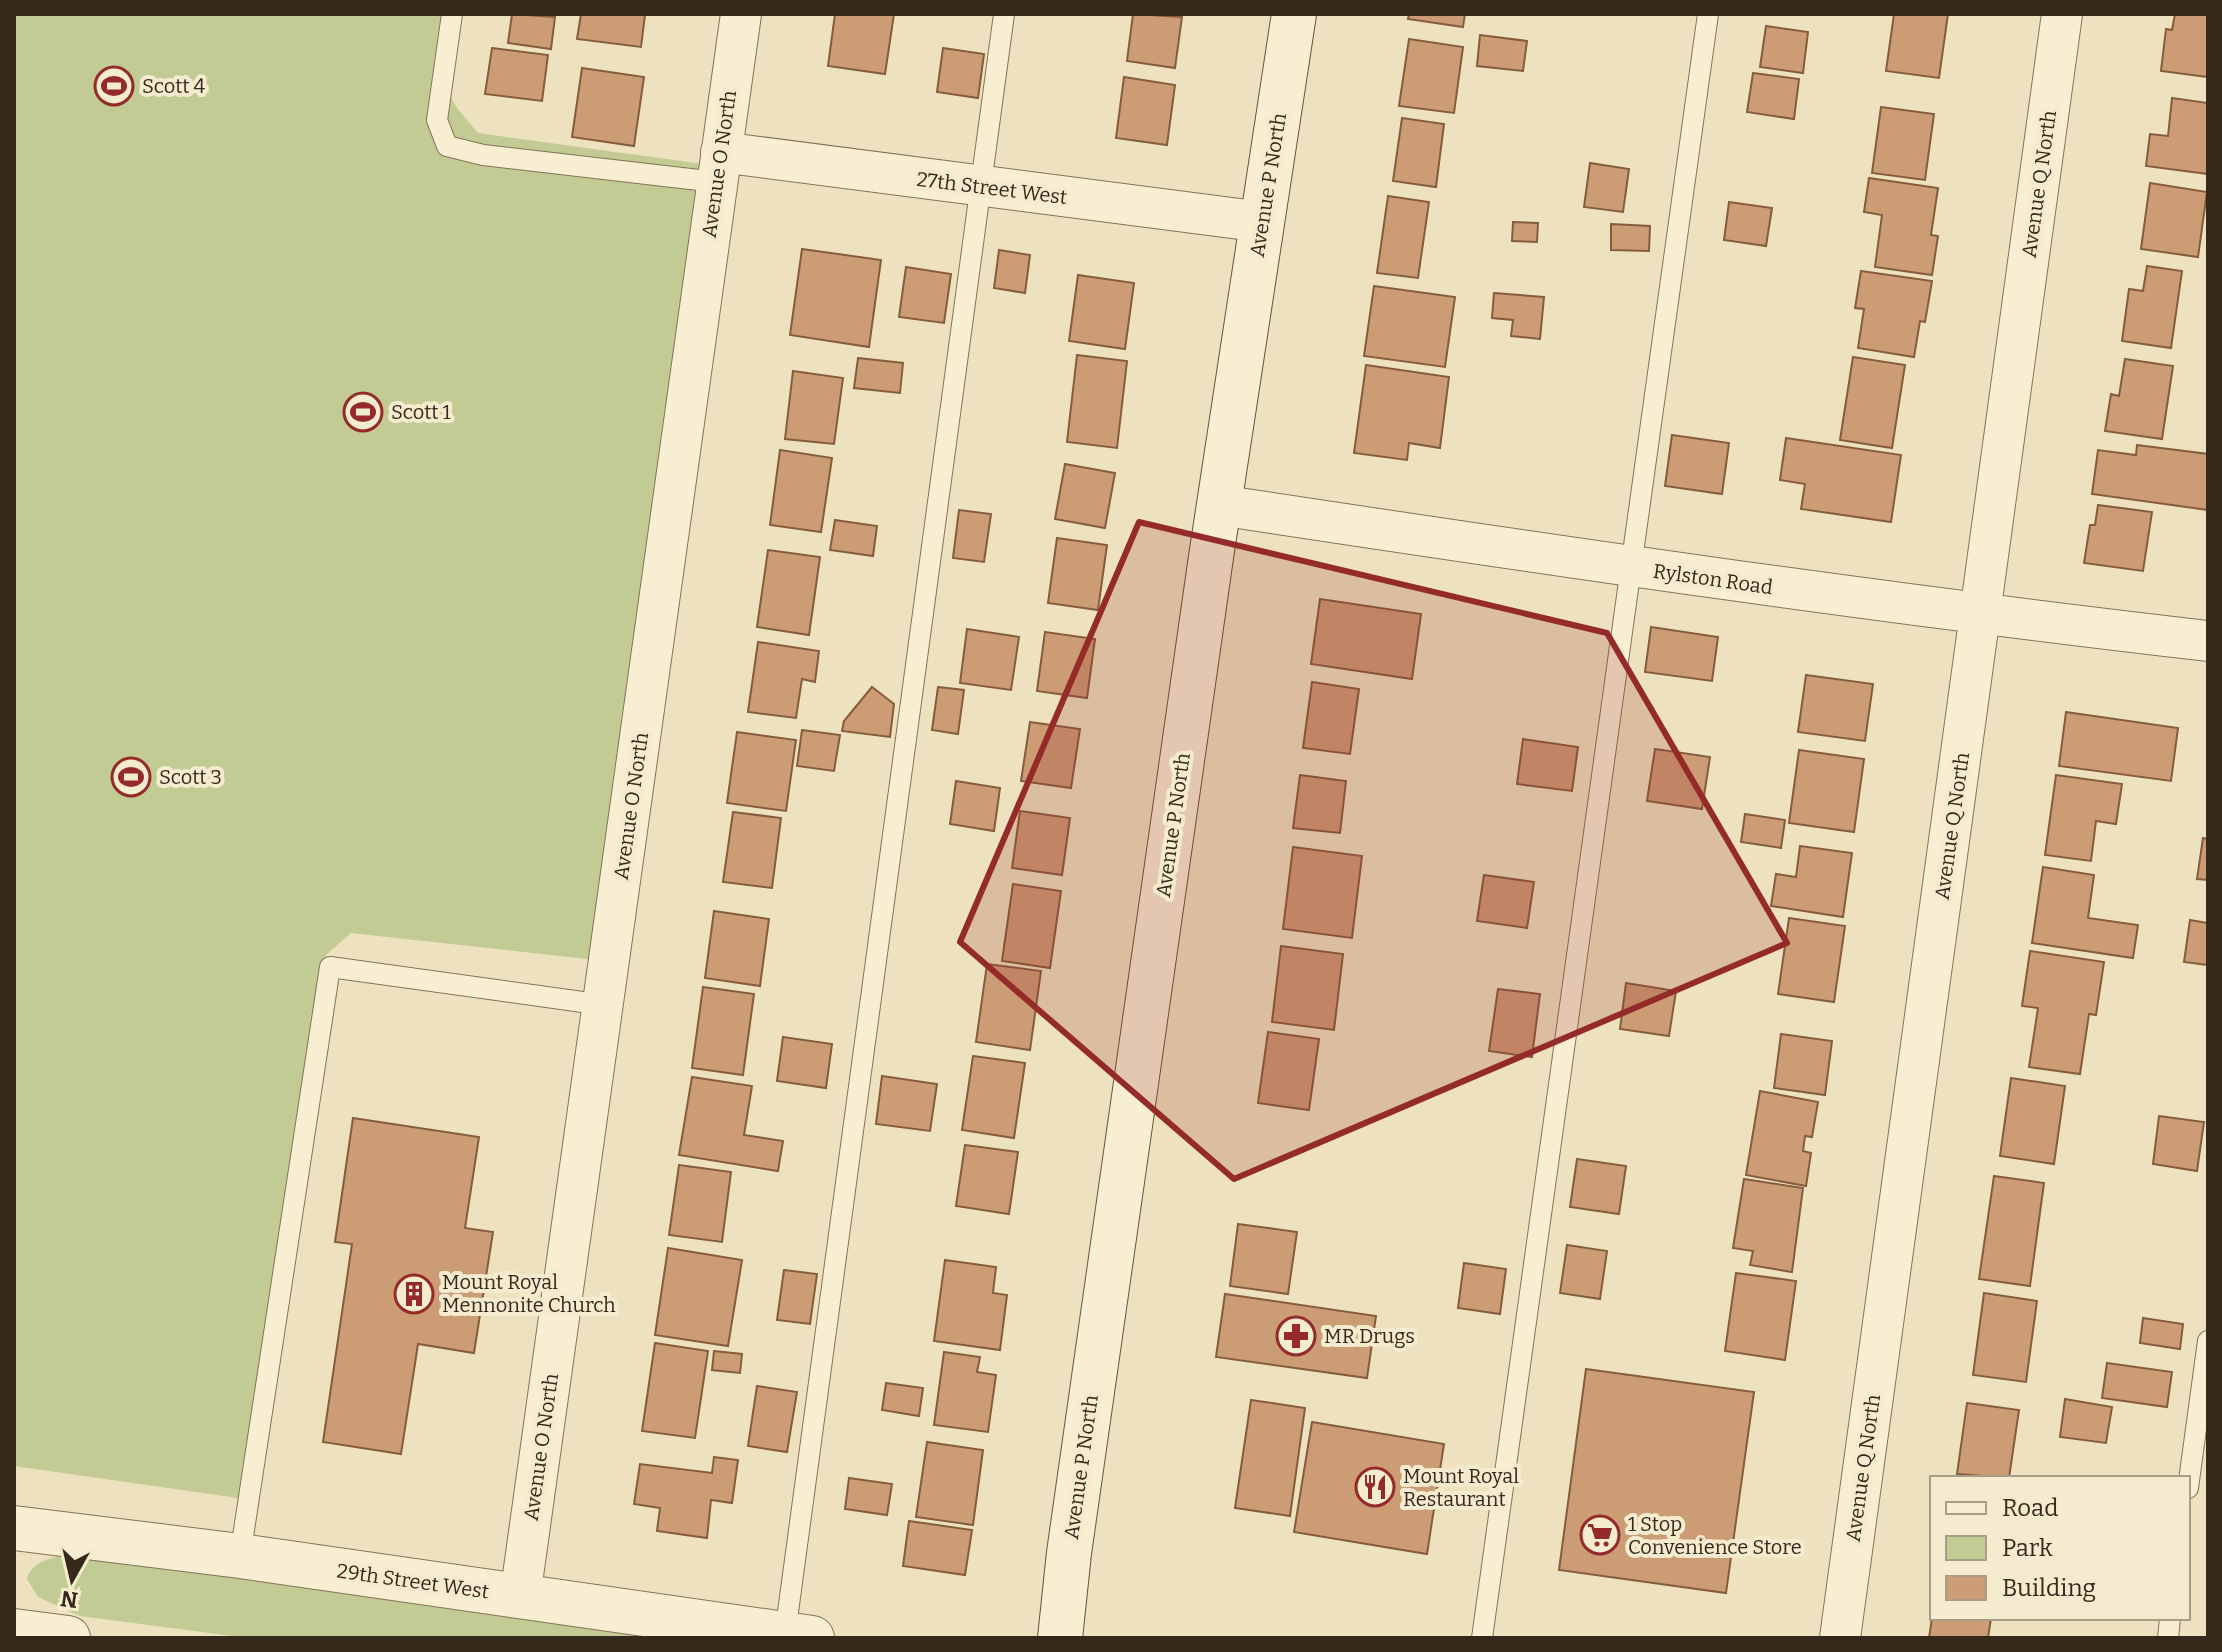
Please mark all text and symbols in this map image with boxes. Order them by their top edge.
sports icon: Scott 4 [93,65,135,107]
place label: Scott 4 [142,74,206,98]
street label: Avenue O North [697,88,741,239]
street label: Avenue Q North [2017,108,2061,259]
street label: Avenue P North [1245,111,1291,259]
street label: 27th Street West [915,167,1069,209]
sports icon: Scott 1 [342,391,384,433]
place label: Scott 1 [391,400,451,424]
street label: Rylston Road [1652,559,1774,599]
street label: Avenue O North [609,730,653,881]
street label: Avenue Q North [1930,750,1974,901]
street label: Avenue P North [1151,751,1195,899]
sports icon: Scott 3 [110,756,152,798]
place label: Scott 3 [159,765,222,789]
place label: Mount Royal Mennonite Church [442,1270,616,1317]
building icon: Mount Royal Mennonite Church [393,1273,435,1315]
pharmacy icon: MR Drugs [1275,1315,1317,1357]
place label: MR Drugs [1324,1324,1415,1348]
street label: Avenue O North [519,1371,563,1522]
street label: Avenue Q North [1841,1392,1885,1543]
street label: Avenue P North [1059,1393,1103,1541]
place label: Mount Royal Restaurant [1403,1464,1519,1511]
restaurant icon: Mount Royal Restaurant [1354,1466,1396,1508]
legend [1930,1476,2190,1620]
text: Road [2002,1494,2058,1522]
place label: 1 Stop Convenience Store [1628,1512,1802,1559]
supermarket icon: 1 Stop Convenience Store [1579,1514,1621,1556]
text: Park [2002,1534,2053,1562]
north arrow [32,1540,112,1620]
street label: 29th Street West [335,1558,491,1604]
text: Building [2002,1574,2096,1602]
text: N [59,1585,80,1614]

